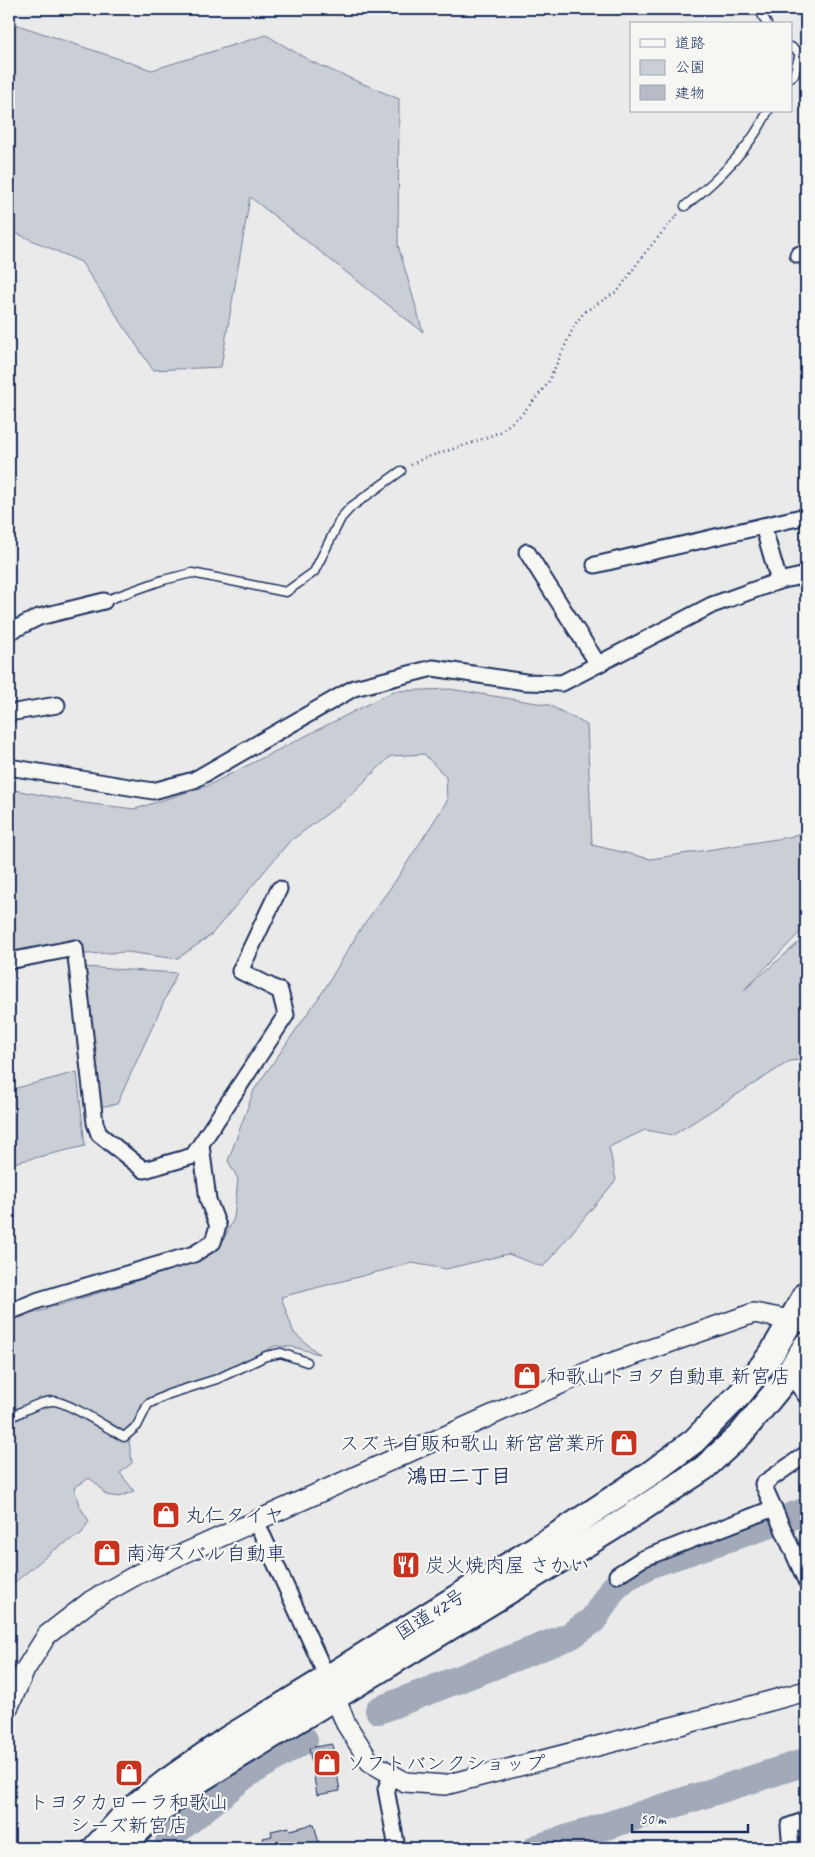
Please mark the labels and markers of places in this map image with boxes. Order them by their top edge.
shop icon: 和歌山トヨタ自動車 新宮店 [512,1361,542,1391]
place label: 和歌山トヨタ自動車 新宮店 [546,1364,791,1389]
shop icon: スズキ自販和歌山 新宮営業所 [609,1428,639,1458]
place label: スズキ自販和歌山 新宮営業所 [339,1431,605,1456]
shop icon: 丸仁タイヤ [151,1500,181,1530]
place label: 丸仁タイヤ [185,1503,284,1528]
shop icon: 南海スバル自動車 [92,1538,122,1568]
place label: 南海スバル自動車 [126,1541,286,1566]
restaurant icon: 炭火焼肉屋 さかい [391,1550,421,1580]
place label: 炭火焼肉屋 さかい [425,1553,590,1578]
shop icon: ソフトバンクショップ [312,1748,342,1778]
place label: ソフトバンクショップ [346,1751,545,1776]
shop icon: トヨタカローラ和歌山 シーズ新宮店 [114,1758,144,1788]
place label: トヨタカローラ和歌山 シーズ新宮店 [29,1790,229,1838]

